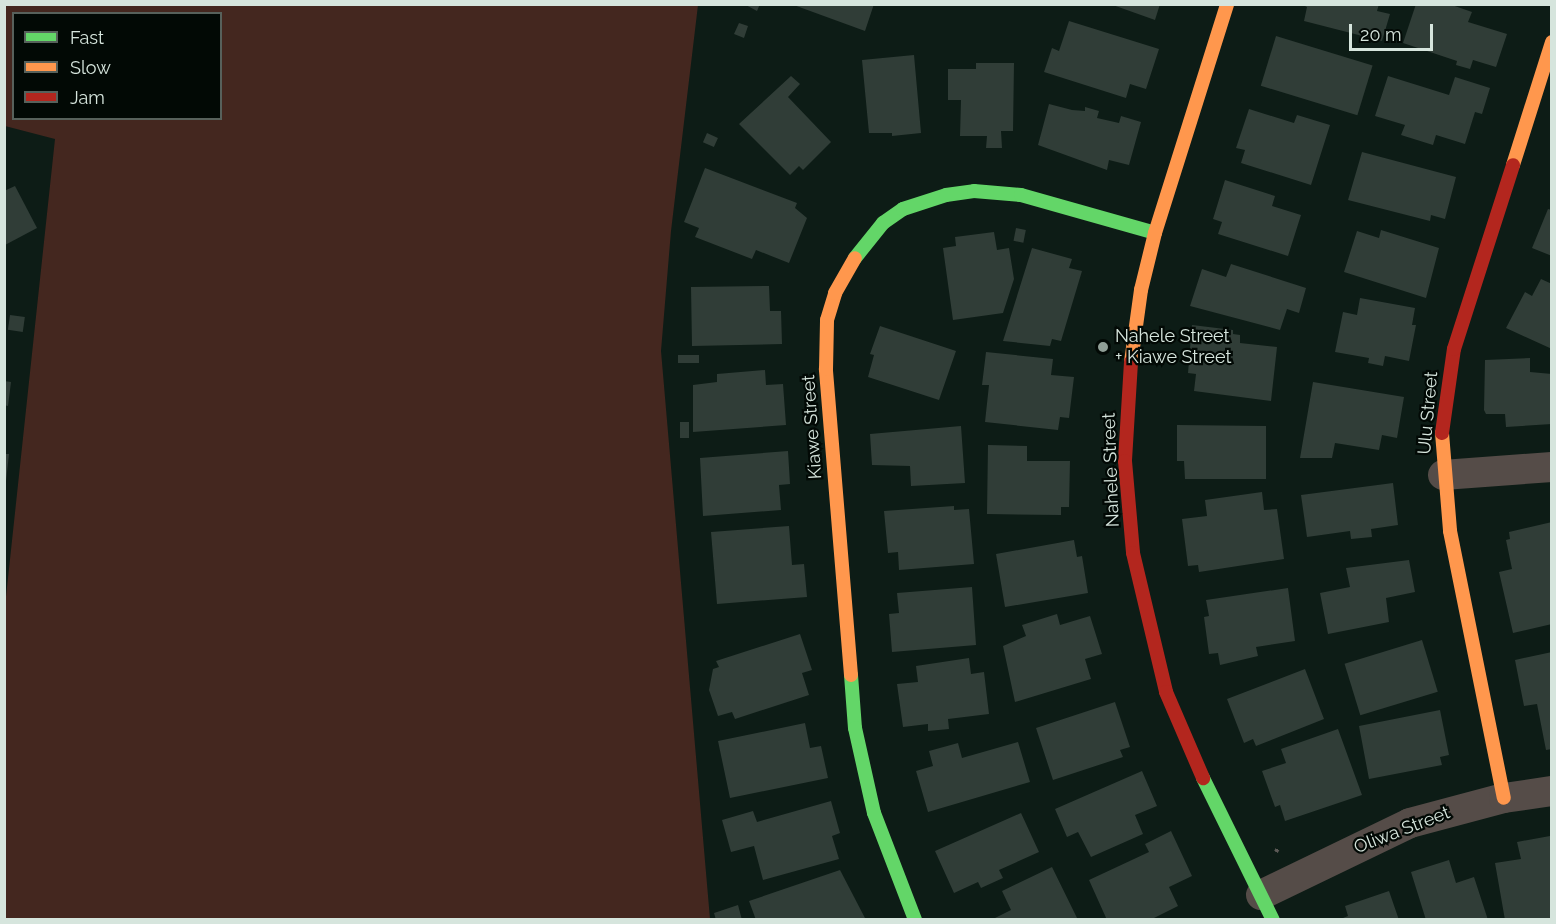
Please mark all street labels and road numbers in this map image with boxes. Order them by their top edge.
street label: Ulu Street [1414,370,1442,456]
street label: Kiawe Street [798,374,826,480]
street label: Nahele Street [1098,412,1124,528]
street label: Oliwa Street [1351,802,1453,858]

